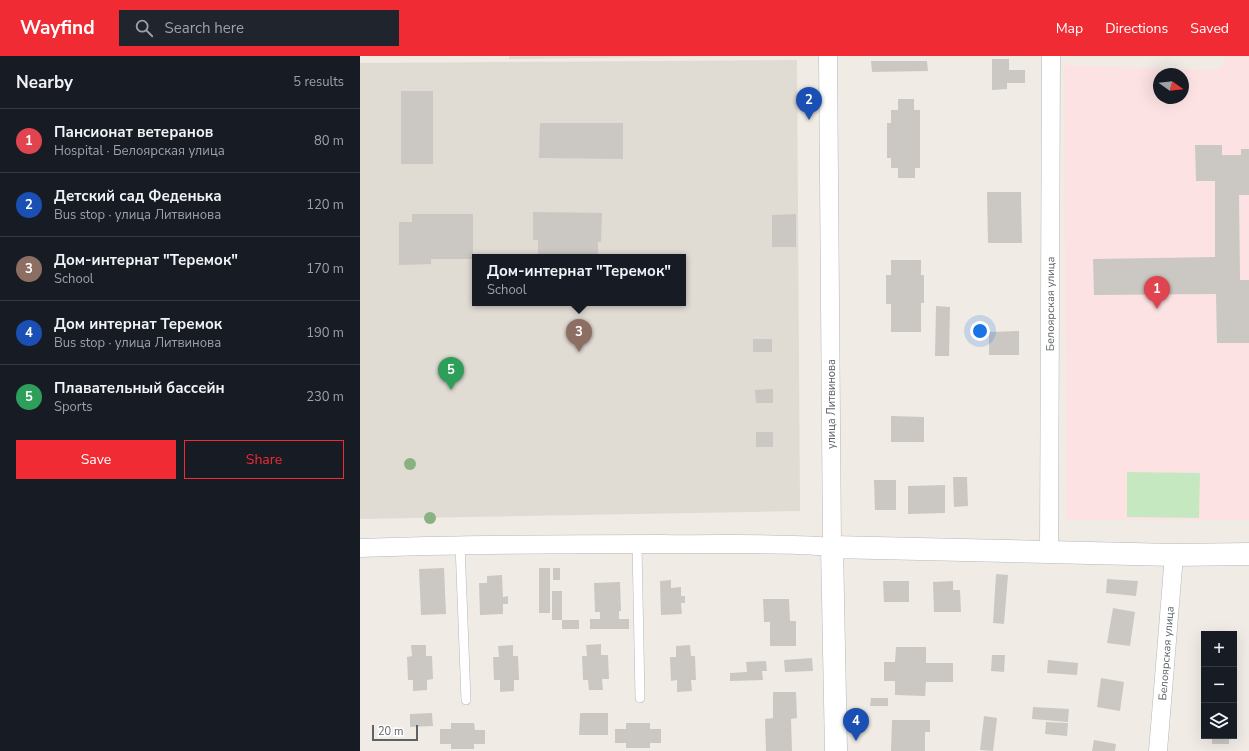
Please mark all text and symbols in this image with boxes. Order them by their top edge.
search box [119,10,399,46]
text: Wayfind [20,15,95,41]
icon: search [133,17,155,39]
text: Search here [165,18,244,38]
text: Map [1056,19,1083,38]
text: Directions [1105,19,1168,38]
text: Saved [1190,19,1229,38]
north arrow [1153,68,1189,104]
text: Nearby [16,71,73,94]
text: 5 results [293,73,344,91]
pin: 2 [796,87,822,120]
text: Пансионат ветеранов [54,122,213,142]
text: 1 [25,132,33,150]
text: 80 m [314,132,344,150]
text: Hospital · Белоярская улица [54,142,225,160]
text: Детский сад Феденька [54,186,222,206]
text: 2 [25,196,33,214]
text: 120 m [306,196,344,214]
text: Bus stop · улица Литвинова [54,206,221,224]
text: Дом-интернат "Теремок" [54,250,238,270]
popup [472,254,686,306]
street label: Белоярская улица [1043,257,1058,351]
text: 3 [25,260,33,278]
text: 170 m [306,260,344,278]
text: Дом-интернат "Теремок" [487,261,671,281]
text: School [54,270,94,288]
pin: 1 [1144,276,1170,309]
text: School [487,281,527,299]
text: Дом интернат Теремок [54,314,222,334]
pin: 3 [566,319,592,352]
your location [970,321,990,341]
text: 4 [25,324,33,342]
text: 190 m [306,324,344,342]
text: Bus stop · улица Литвинова [54,334,221,352]
pin: 5 [438,357,464,390]
street label: улица Литвинова [824,359,839,449]
text: Плавательный бассейн [54,378,225,398]
text: 5 [25,388,33,406]
text: 230 m [306,388,344,406]
text: Sports [54,398,93,416]
button: Save [16,440,176,479]
button: Share [184,440,344,479]
street label: Белоярская улица [1155,606,1178,701]
map controls [1201,631,1237,739]
button: + [1201,631,1237,667]
button: − [1201,667,1237,703]
button: layers [1201,703,1237,739]
pin: 4 [843,708,869,741]
scale bar [372,723,418,742]
text: 20 m [378,724,403,739]

